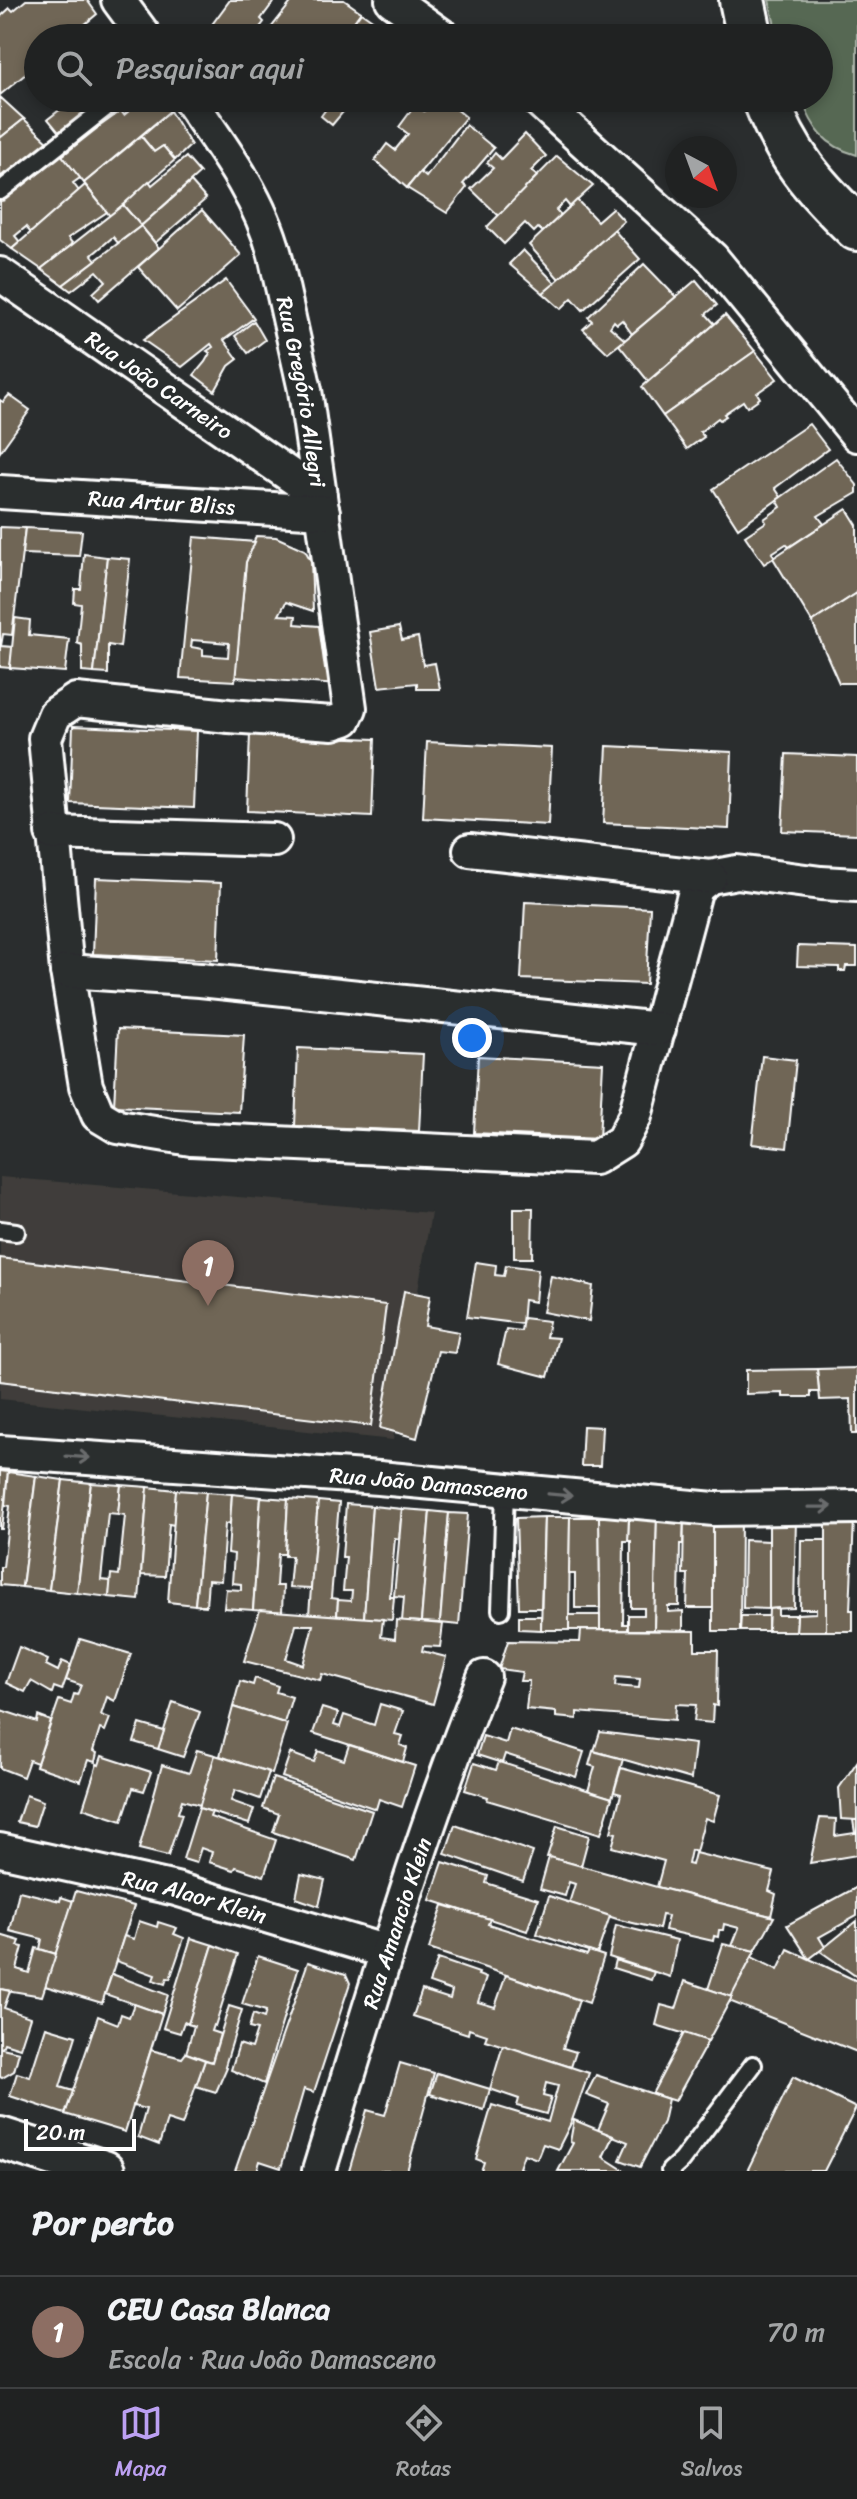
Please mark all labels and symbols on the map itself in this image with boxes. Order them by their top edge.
north arrow [665,136,737,208]
street label: Rua Gregório Allegri [265,293,338,491]
street label: Rua João Carneiro [77,319,242,450]
street label: Rua Artur Bliss [87,478,236,526]
your location [452,1018,492,1058]
pin: 1 [182,1240,234,1306]
one-way arrow [64,1450,91,1465]
street label: Rua João Damasceno [329,1455,530,1511]
one-way arrow [546,1488,573,1503]
one-way arrow [806,1499,833,1515]
street label: Rua Amancio Klein [351,1832,443,2014]
street label: Rua Alaor Klein [119,1858,272,1935]
scale bar [24,2115,136,2151]

